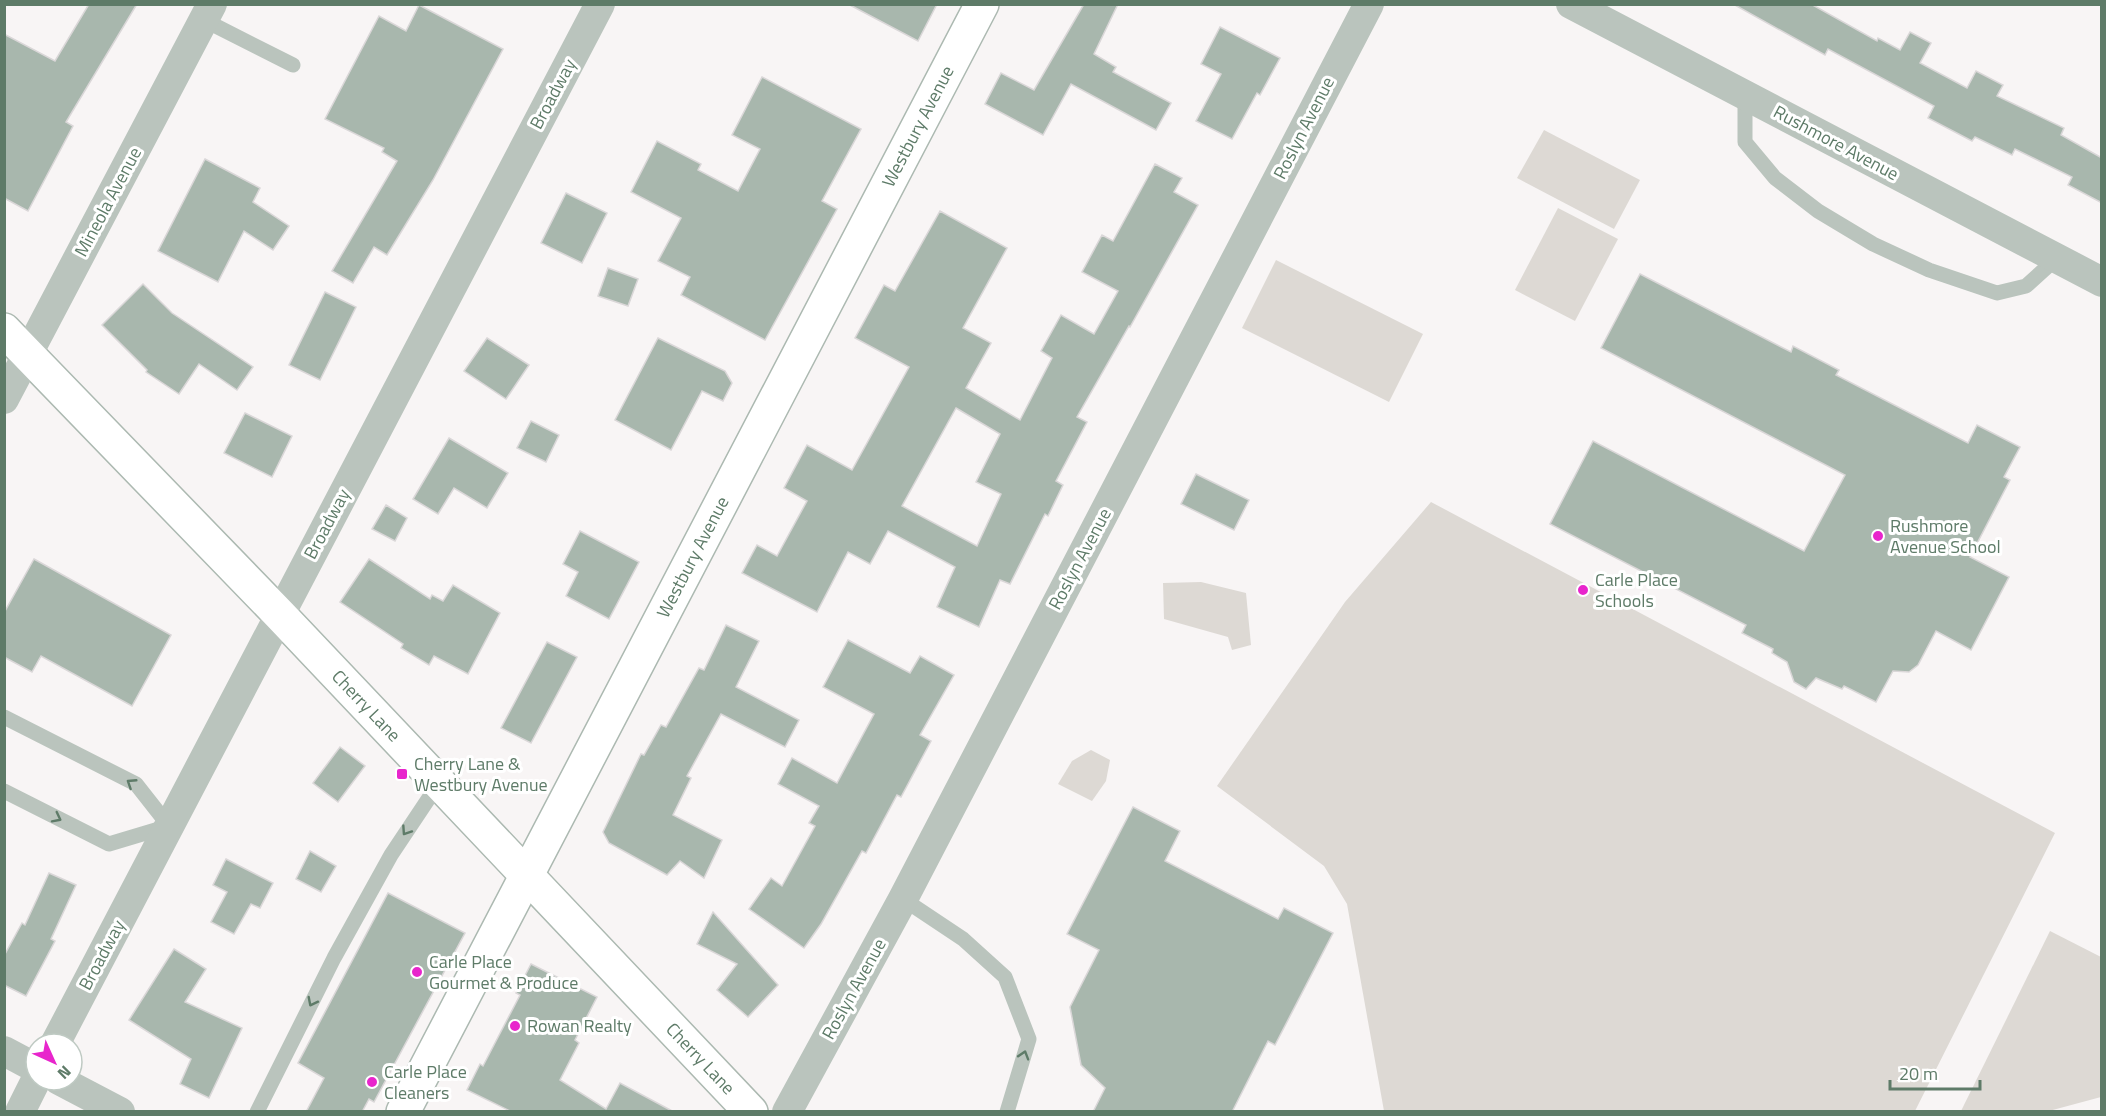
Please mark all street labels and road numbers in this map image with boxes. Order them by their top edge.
street label: Broadway [523,53,583,134]
street label: Westbury Avenue [875,61,960,192]
street label: Roslyn Avenue [1266,72,1341,184]
street label: Rushmore Avenue [1769,98,1904,187]
street label: Mineola Avenue [67,142,148,261]
street label: Broadway [297,483,357,564]
street label: Westbury Avenue [650,491,735,622]
street label: Roslyn Avenue [1041,503,1118,614]
street label: Cherry Lane [326,664,407,748]
street label: Broadway [72,914,132,995]
street label: Roslyn Avenue [815,933,892,1044]
street label: Cherry Lane [660,1016,742,1100]

